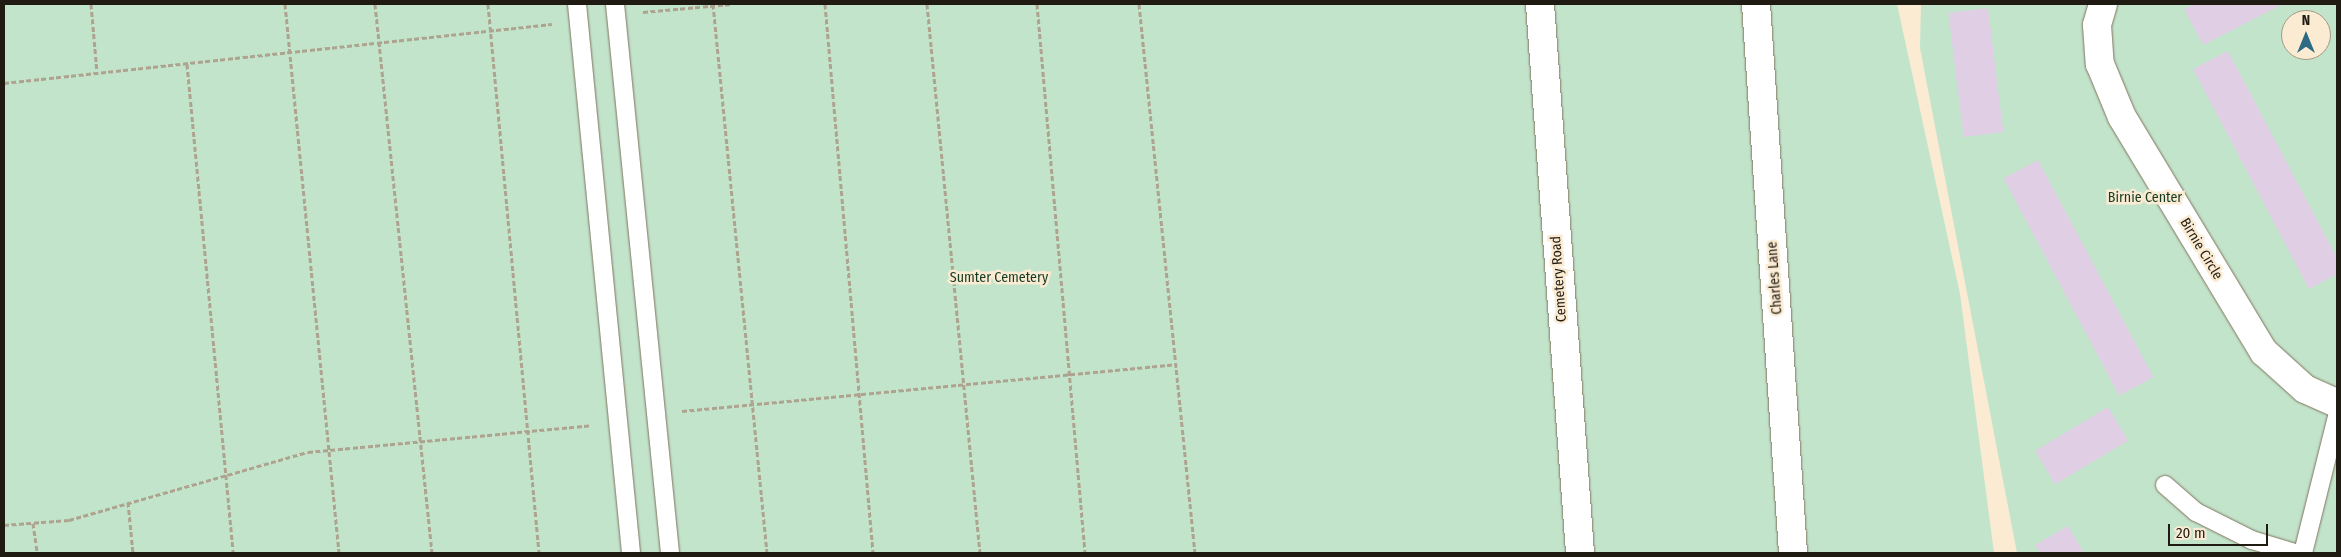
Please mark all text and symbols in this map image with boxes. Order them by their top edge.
north arrow [2281,10,2331,60]
text: N [2302,12,2310,29]
park label: Birnie Center [2108,190,2182,206]
street label: Birnie Circle [2176,215,2226,283]
street label: Cemetery Road [1548,235,1570,323]
street label: Charles Lane [1764,241,1786,315]
park label: Sumter Cemetery [950,270,1048,286]
scale bar [2171,514,2271,546]
text: 20 m [2176,524,2206,542]

